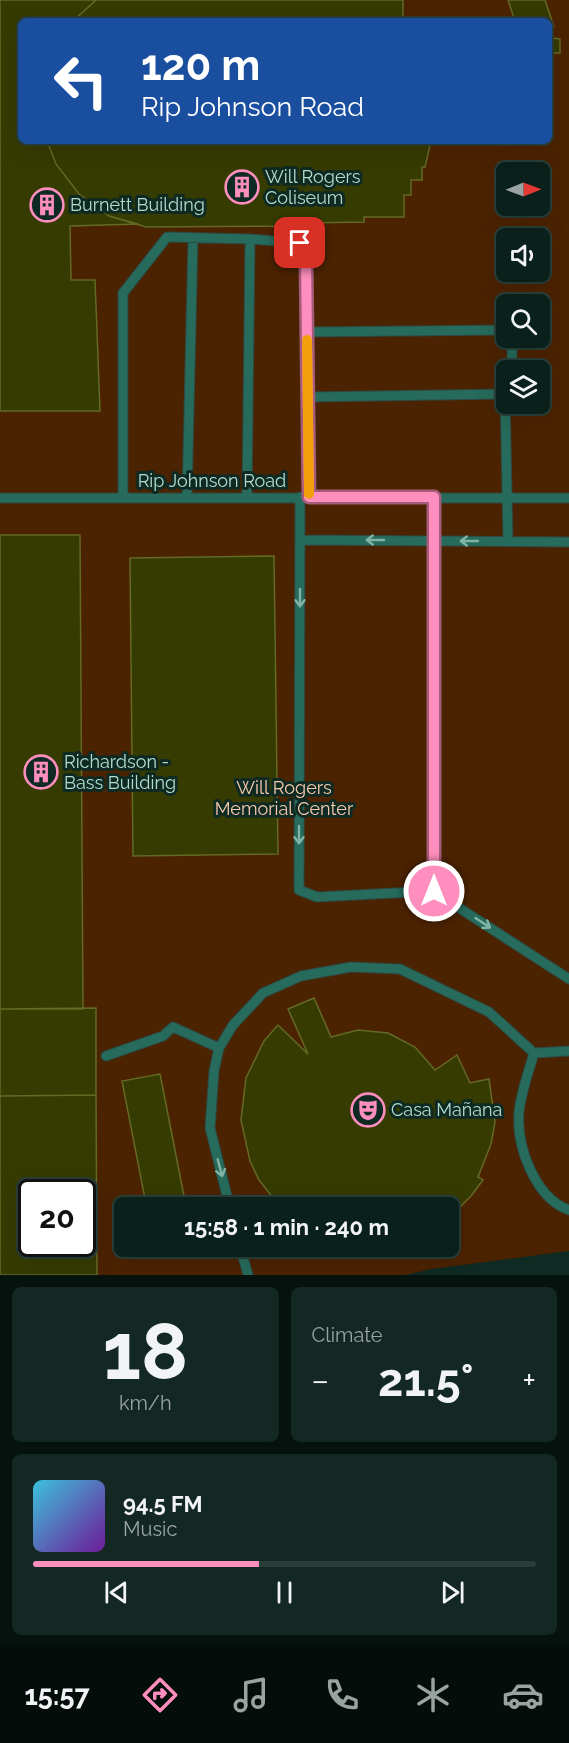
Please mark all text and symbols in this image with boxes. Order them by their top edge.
text: 120 m [141,41,260,90]
icon: left [42,42,120,120]
text: Rip Johnson Road [141,91,364,122]
north arrow [496,162,550,216]
map controls [496,162,550,414]
place label: Will Rogers Coliseum [265,166,361,208]
building icon: Will Rogers Coliseum [224,169,260,205]
building icon: Burnett Building [29,187,65,223]
place label: Burnett Building [70,194,205,215]
pin [274,217,325,268]
icon: arrive [283,226,316,259]
button: sound [496,228,550,282]
button: search [496,294,550,348]
button: layers [496,360,550,414]
street label: Rip Johnson Road [138,470,286,491]
one-way arrow [366,534,386,546]
one-way arrow [459,535,479,547]
one-way arrow [294,588,306,608]
place label: Richardson - Bass Building [64,751,176,793]
building icon: Richardson - Bass Building [23,754,59,790]
park label: Will Rogers Memorial Center [215,777,354,819]
one-way arrow [293,825,305,845]
position arrow [402,859,466,923]
one-way arrow [474,917,490,929]
theatre icon: Casa Mañana [350,1092,386,1128]
place label: Casa Mañana [391,1099,502,1120]
one-way arrow [215,1158,226,1177]
speed limit sign: 20 [18,1179,96,1257]
text: 15:58 · 1 min · 240 m [184,1214,389,1240]
text: 18 [102,1306,188,1397]
text: Climate [312,1323,383,1347]
text: 21.5° [378,1354,474,1407]
text: − [312,1361,329,1400]
text: + [522,1361,536,1400]
text: km/h [119,1391,172,1415]
text: 94.5 FM [123,1491,203,1517]
text: Music [123,1517,177,1541]
icon: previous [100,1576,133,1609]
icon: pause [268,1576,301,1609]
icon: next [436,1576,469,1609]
icon: directions [139,1674,181,1716]
icon: music [230,1674,272,1716]
icon: phone [321,1674,363,1716]
icon: climate [412,1674,454,1716]
icon: car [502,1674,544,1716]
text: 15:57 [24,1680,90,1711]

